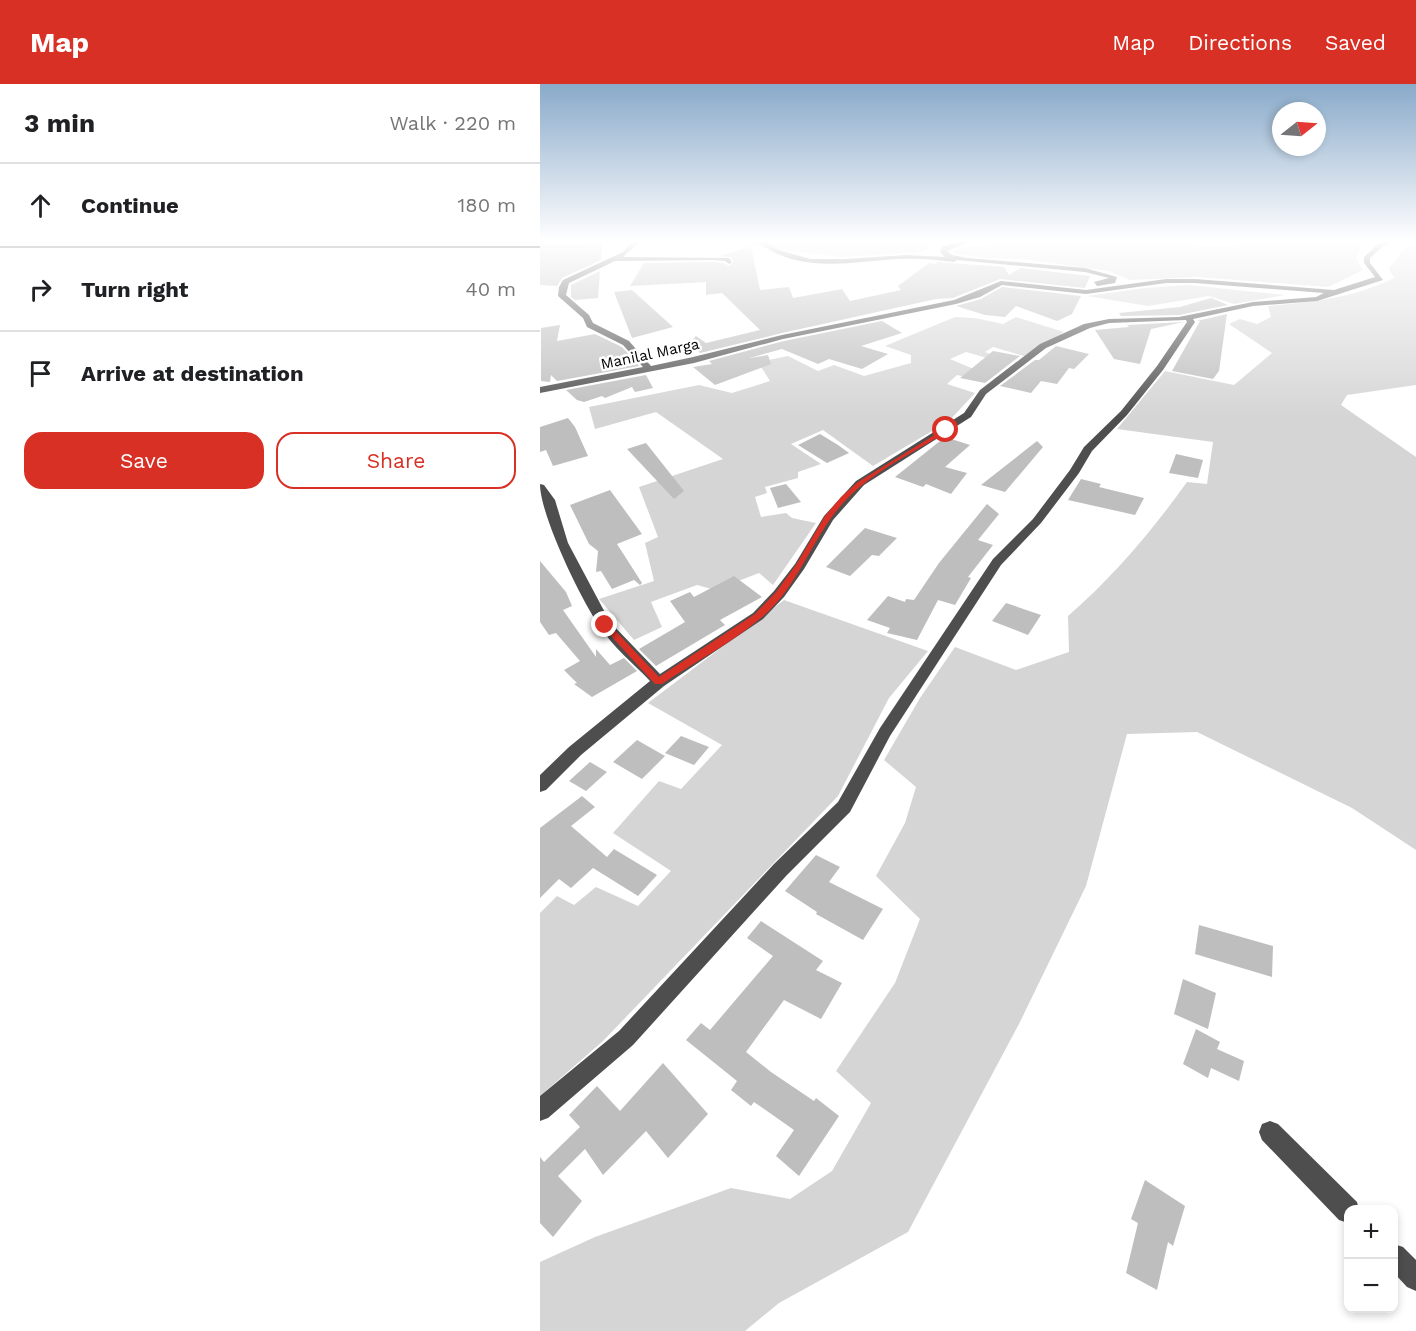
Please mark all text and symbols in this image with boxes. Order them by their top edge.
text: Map [30,26,89,59]
text: Map [1112,30,1155,55]
text: Directions [1188,30,1292,55]
text: Saved [1325,30,1386,55]
north arrow [1272,102,1326,156]
text: 3 min [24,108,95,138]
text: Walk · 220 m [389,111,516,135]
icon: ahead [24,189,57,222]
text: Continue [81,193,179,218]
text: 180 m [458,193,516,217]
icon: right [24,273,57,306]
text: Turn right [81,277,188,302]
text: 40 m [465,277,516,301]
street label: Manilal Marga [599,335,701,373]
icon: arrive [24,357,57,390]
text: Arrive at destination [81,361,304,386]
route start [932,416,958,442]
button: Save [24,432,264,489]
button: Share [276,432,516,489]
route end [591,611,617,637]
map controls [1344,1205,1398,1313]
button: + [1344,1205,1398,1259]
button: − [1344,1259,1398,1313]

